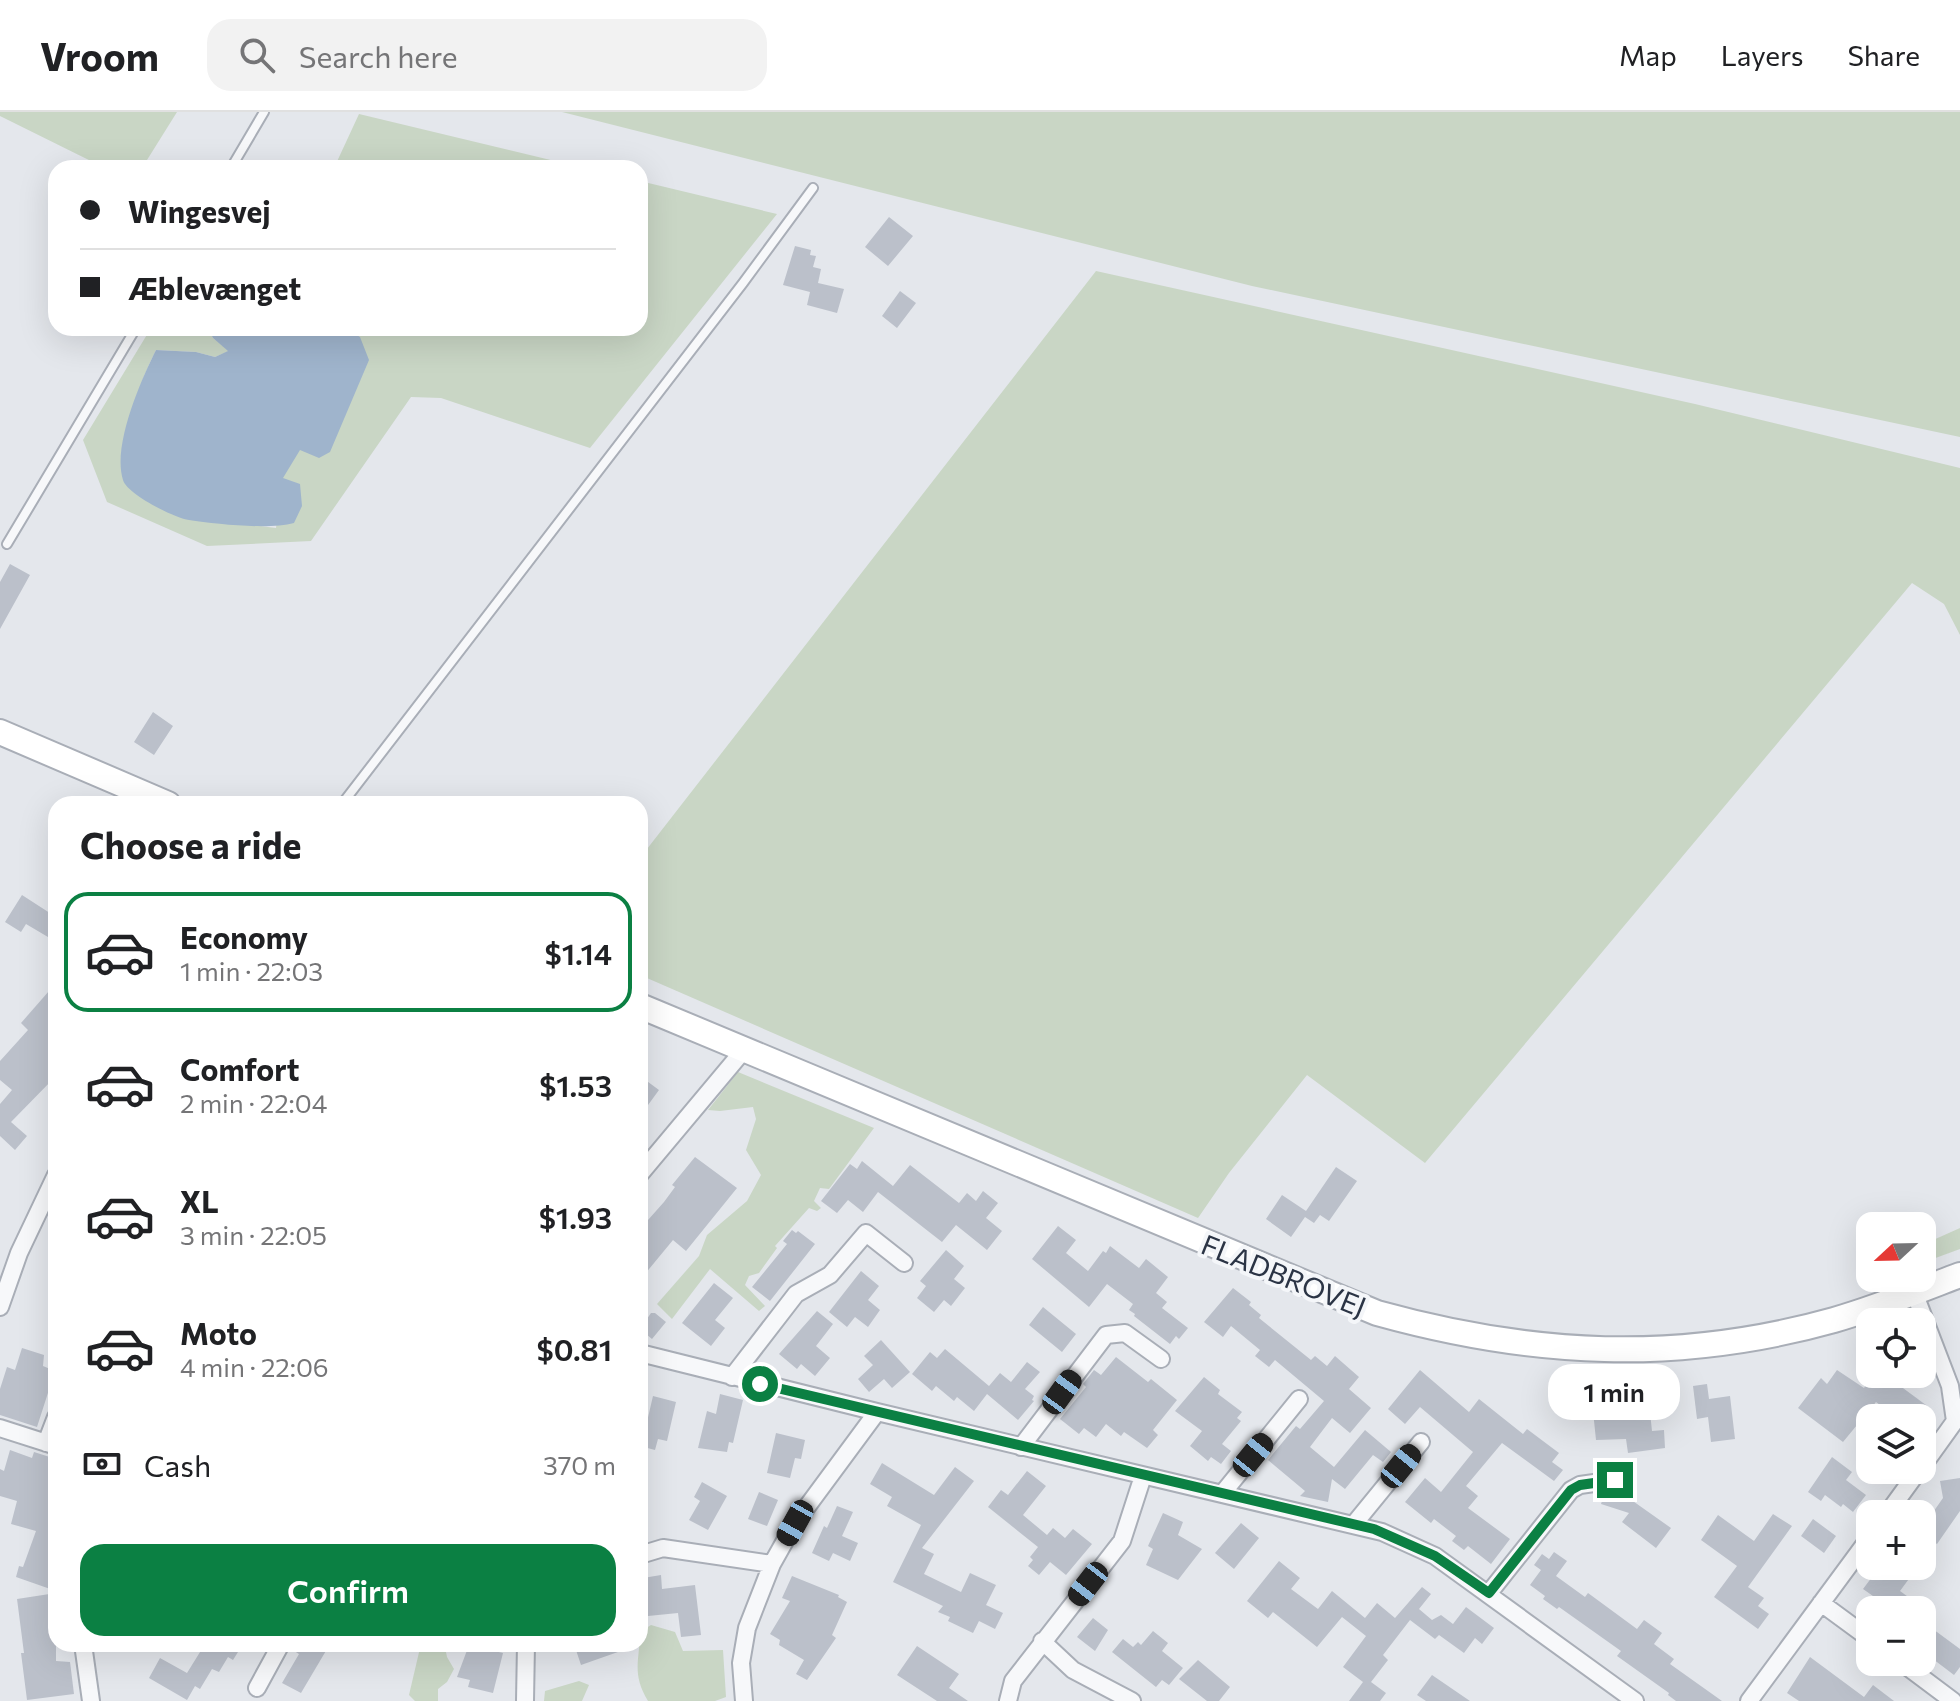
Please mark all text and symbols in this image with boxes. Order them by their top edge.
search box [207,19,767,91]
text: Vroom [40,32,159,79]
icon: search [235,33,279,77]
text: Search here [299,37,457,74]
text: Map [1619,38,1677,72]
text: Layers [1721,38,1803,72]
text: Share [1847,38,1920,72]
text: Wingesvej [128,192,271,229]
text: Æblevænget [128,269,301,306]
text: Choose a ride [80,822,301,866]
icon: car [84,916,156,988]
text: Economy [180,918,308,955]
text: $1.14 [545,934,612,971]
text: 1 min · 22:03 [180,955,323,986]
icon: car [84,1048,156,1120]
text: Comfort [180,1050,299,1087]
text: $1.53 [539,1066,612,1103]
text: 2 min · 22:04 [180,1087,327,1118]
icon: car [84,1180,156,1252]
text: XL [180,1182,219,1219]
text: $1.93 [539,1198,612,1235]
north arrow [1856,1212,1936,1292]
map controls [1856,1212,1936,1676]
text: 3 min · 22:05 [180,1219,327,1250]
street label: FLADBROVEJ [1197,1227,1371,1323]
button: locate [1856,1308,1936,1388]
icon: car [84,1312,156,1384]
text: Moto [180,1314,257,1351]
text: $0.81 [537,1330,612,1367]
text: 4 min · 22:06 [180,1351,329,1382]
callout: 1 min [1549,1364,1681,1420]
route start [742,1366,778,1402]
car [1038,1366,1086,1418]
text: 1 min [1583,1376,1645,1407]
button: layers [1856,1404,1936,1484]
car [1229,1429,1277,1481]
car [1377,1440,1425,1492]
icon: cash [80,1442,124,1486]
text: Cash [144,1446,211,1483]
text: 370 m [543,1449,616,1480]
route end [1597,1462,1633,1498]
car [773,1496,817,1550]
button: + [1856,1500,1936,1580]
button: Confirm [80,1544,616,1636]
car [1064,1558,1112,1610]
button: − [1856,1596,1936,1676]

